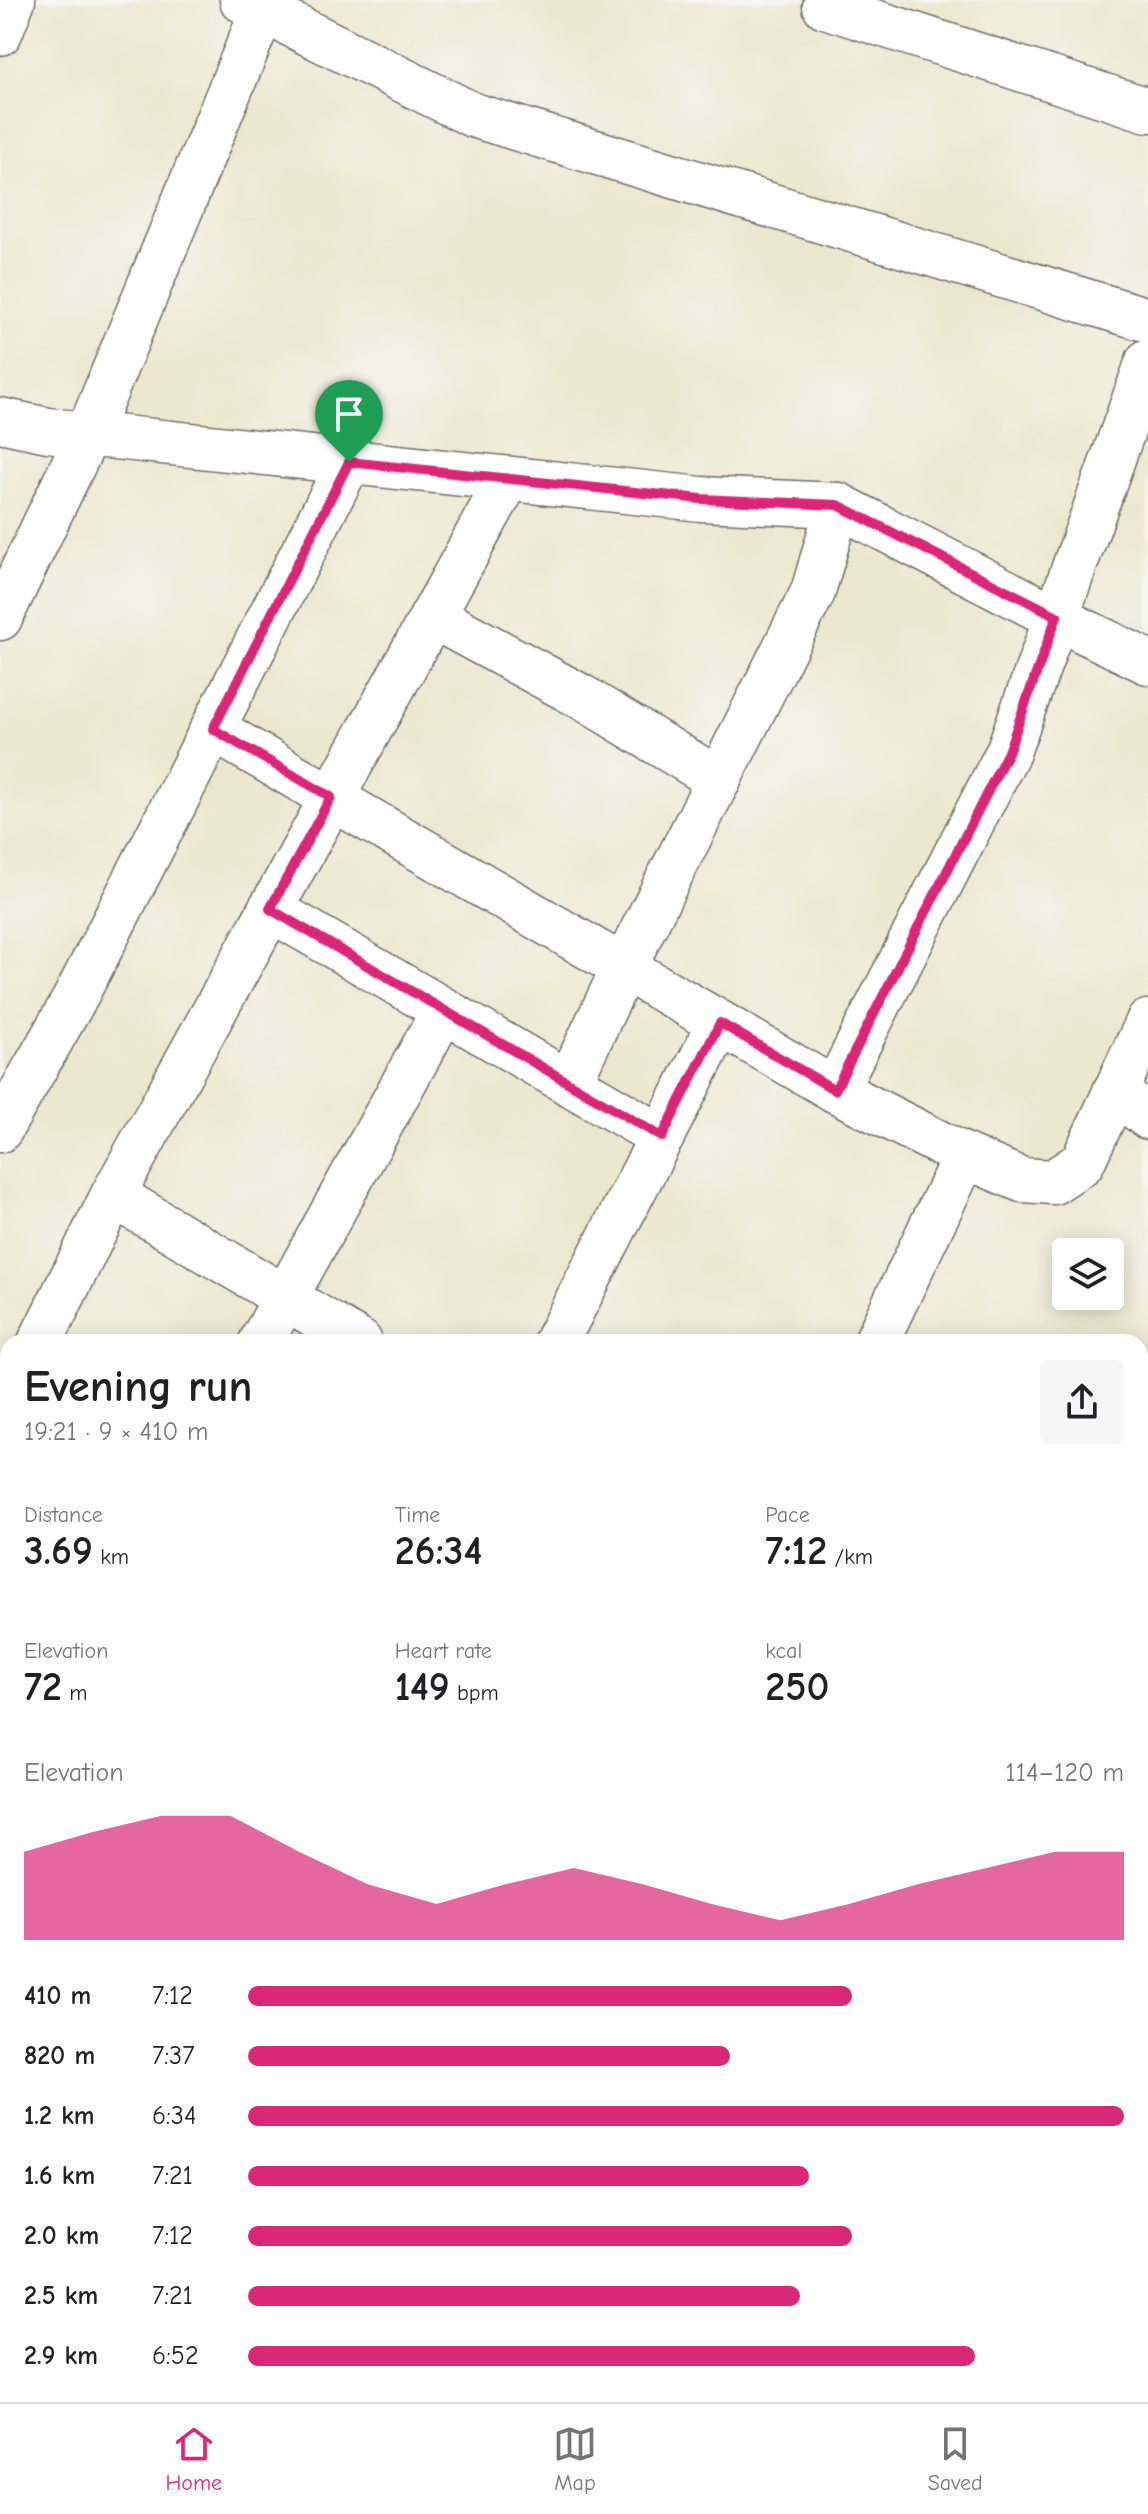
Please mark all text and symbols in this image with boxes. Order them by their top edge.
pin [315,380,383,462]
icon: arrive [327,392,371,436]
map controls [1052,1238,1124,1310]
button: layers [1052,1238,1124,1310]
button: share [1040,1360,1124,1444]
text: Evening run [24,1361,252,1412]
text: 19:21 · 9 × 410 m [24,1417,209,1447]
text: Distance [24,1502,103,1528]
text: Time [395,1502,440,1528]
text: Pace [765,1502,810,1528]
text: 3.69 [24,1528,93,1574]
text: 26:34 [395,1528,482,1574]
text: 7:12 [765,1528,827,1574]
text: km [93,1544,129,1570]
text: /km [827,1544,873,1570]
text: Elevation [24,1638,108,1664]
text: Heart rate [395,1638,492,1664]
text: kcal [765,1638,802,1664]
text: 72 [24,1664,62,1710]
text: 149 [395,1664,450,1710]
text: 250 [765,1664,829,1710]
text: m [62,1680,87,1706]
text: bpm [450,1680,499,1706]
text: Elevation [24,1758,124,1788]
text: 114–120 m [1005,1758,1124,1788]
text: 410 m [24,1981,91,2011]
text: 7:12 [152,1981,193,2011]
text: 820 m [24,2041,95,2071]
text: 7:37 [152,2041,194,2071]
text: 1.2 km [24,2101,95,2131]
text: 6:34 [152,2101,197,2131]
text: 1.6 km [24,2161,95,2191]
text: 7:21 [152,2161,193,2191]
text: 2.0 km [24,2221,99,2251]
text: 7:12 [152,2221,193,2251]
text: 2.5 km [24,2281,98,2311]
text: 7:21 [152,2281,193,2311]
text: 2.9 km [24,2341,98,2371]
text: 6:52 [152,2341,199,2371]
tab: Home [165,2422,222,2496]
tab: Map [553,2422,597,2496]
tab: Saved [928,2422,983,2496]

